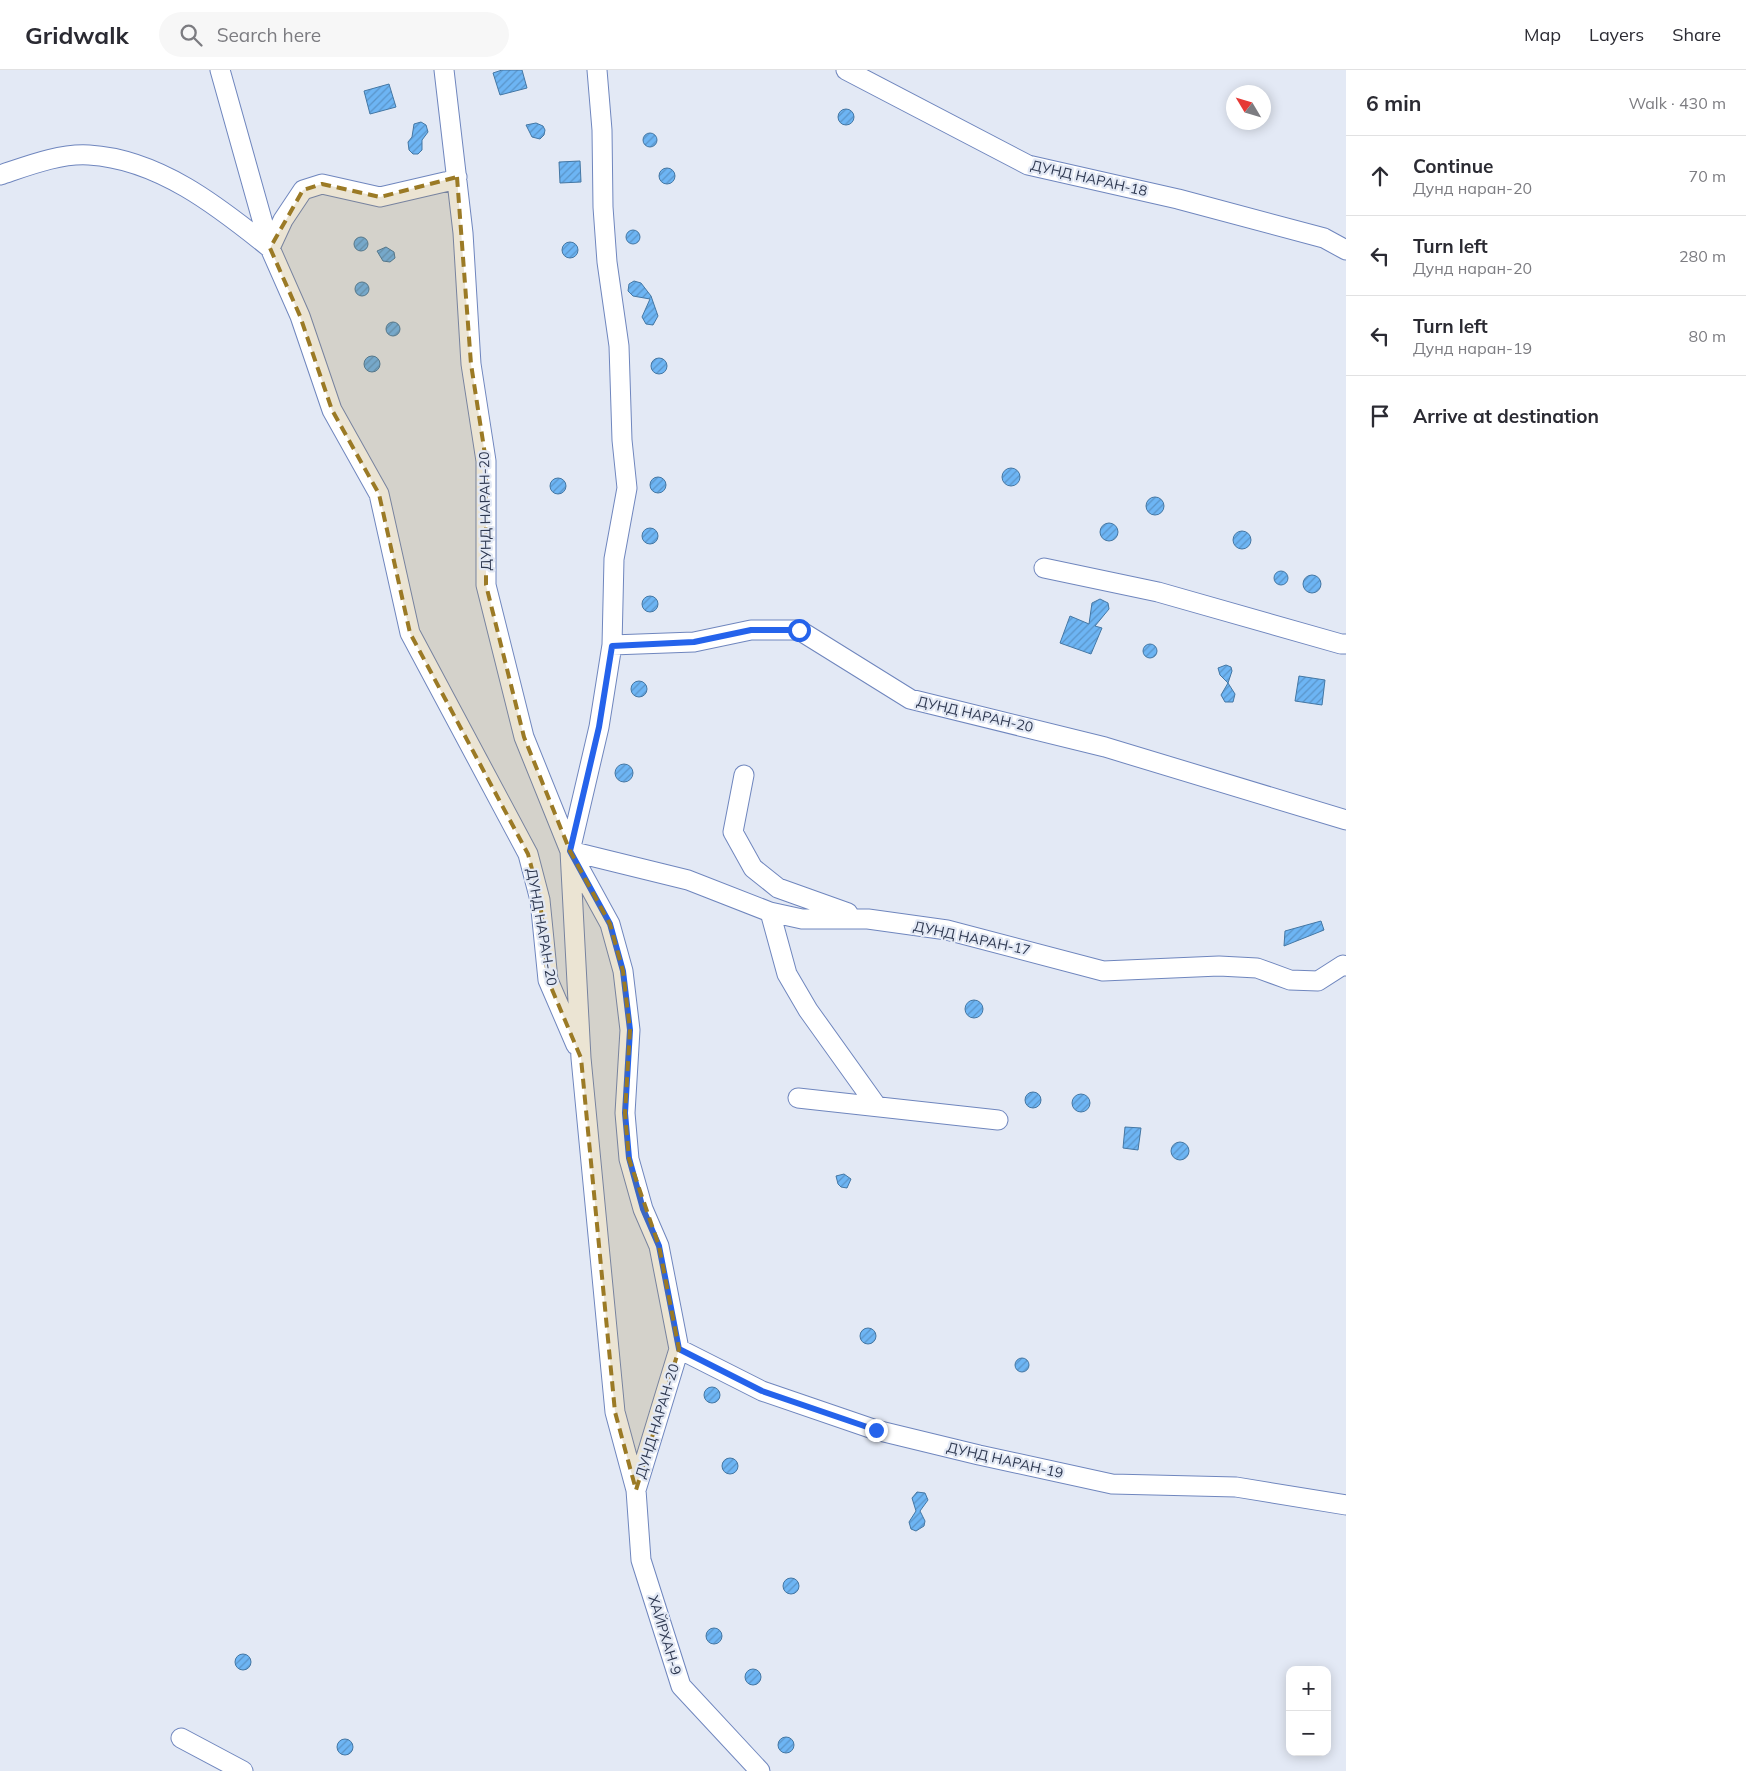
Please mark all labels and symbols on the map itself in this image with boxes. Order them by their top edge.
north arrow [1226,85,1271,130]
street label: ДУНД НАРАН-18 [1029,156,1149,200]
street label: ДУНД НАРАН-20 [475,451,495,571]
route start [788,619,811,642]
street label: ДУНД НАРАН-20 [915,692,1035,736]
street label: ДУНД НАРАН-20 [523,867,561,987]
street label: ДУНД НАРАН-17 [912,917,1032,959]
street label: ДУНД НАРАН-20 [631,1361,683,1481]
route end [865,1419,888,1442]
street label: ДУНД НАРАН-19 [945,1438,1065,1482]
street label: ХАЙРХАН-9 [644,1593,686,1677]

